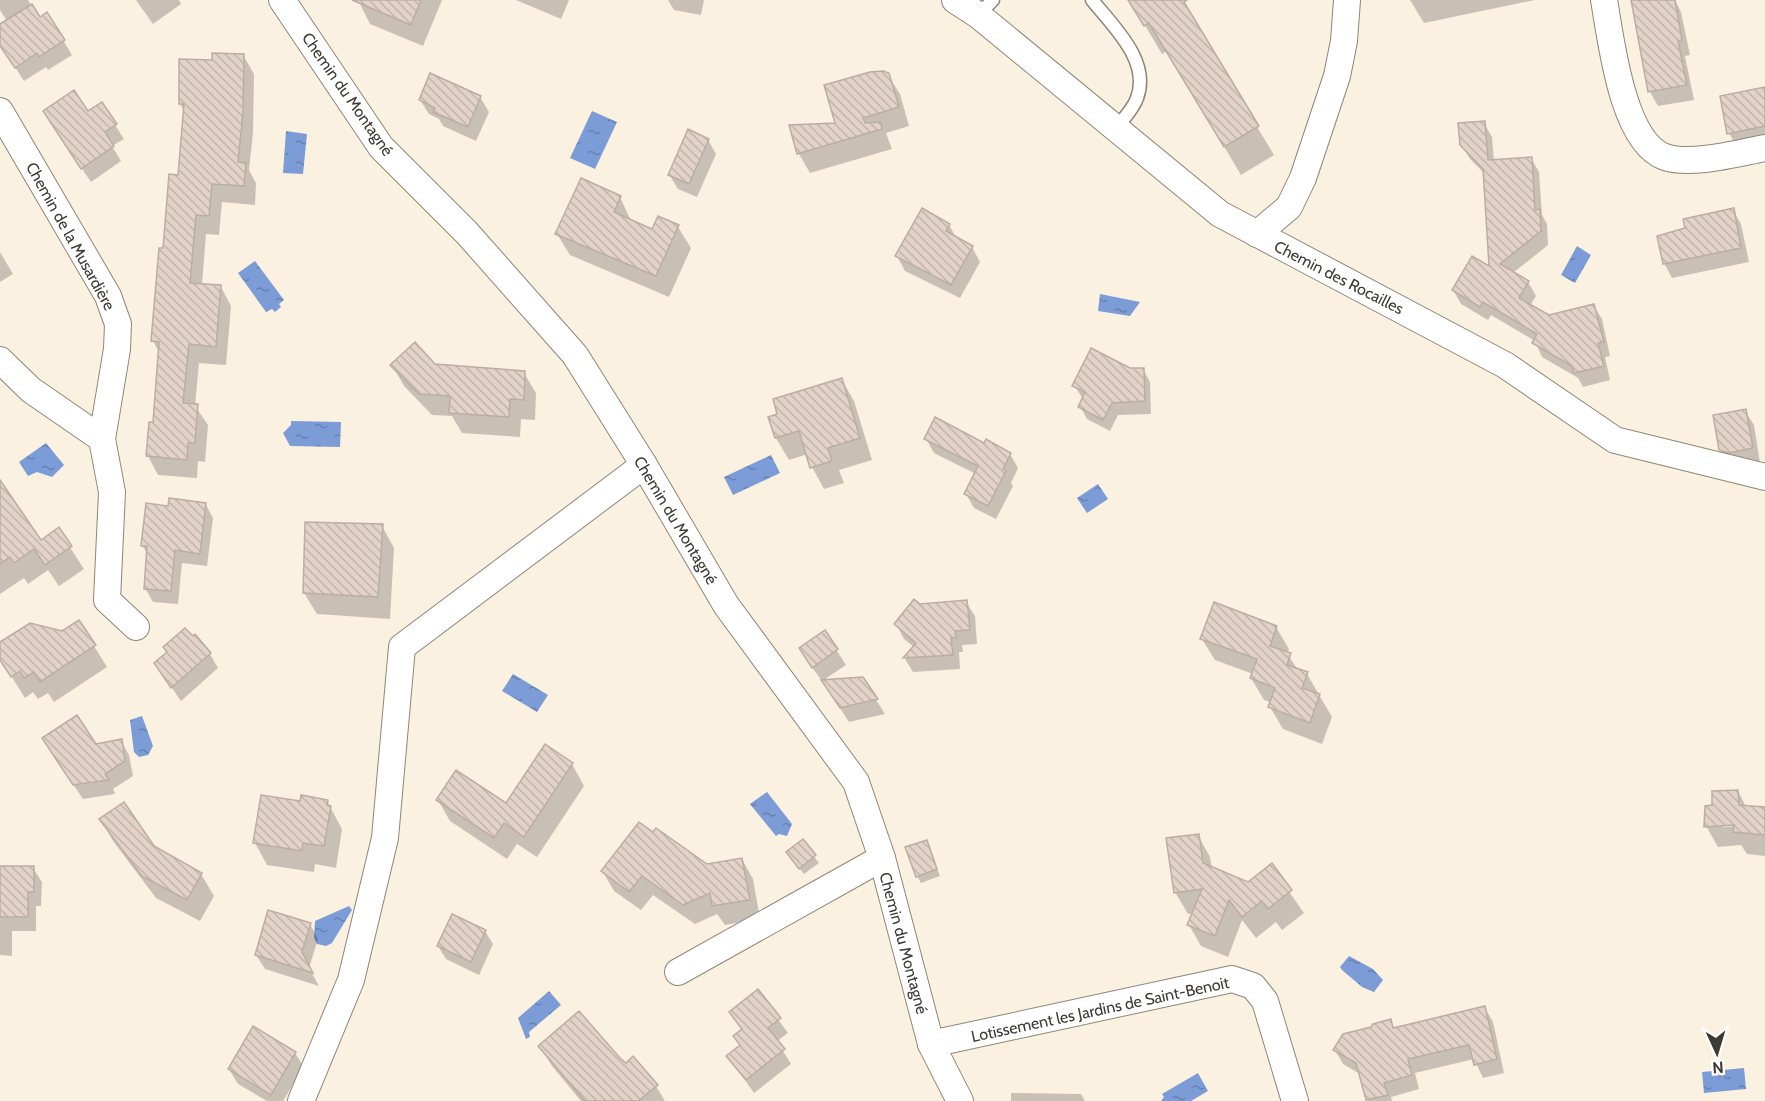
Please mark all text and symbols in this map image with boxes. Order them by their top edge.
street label: Chemin du Montagné [298,29,397,160]
street label: Chemin de la Musardière [22,159,119,314]
street label: Chemin des Rocailles [1271,237,1407,318]
street label: Chemin du Montagné [630,453,721,588]
street label: Chemin du Montagné [875,870,932,1016]
street label: Lotissement les Jardins de Saint-Benoit [969,973,1231,1046]
north arrow [1687,1023,1747,1083]
text: N [1712,1058,1724,1077]

